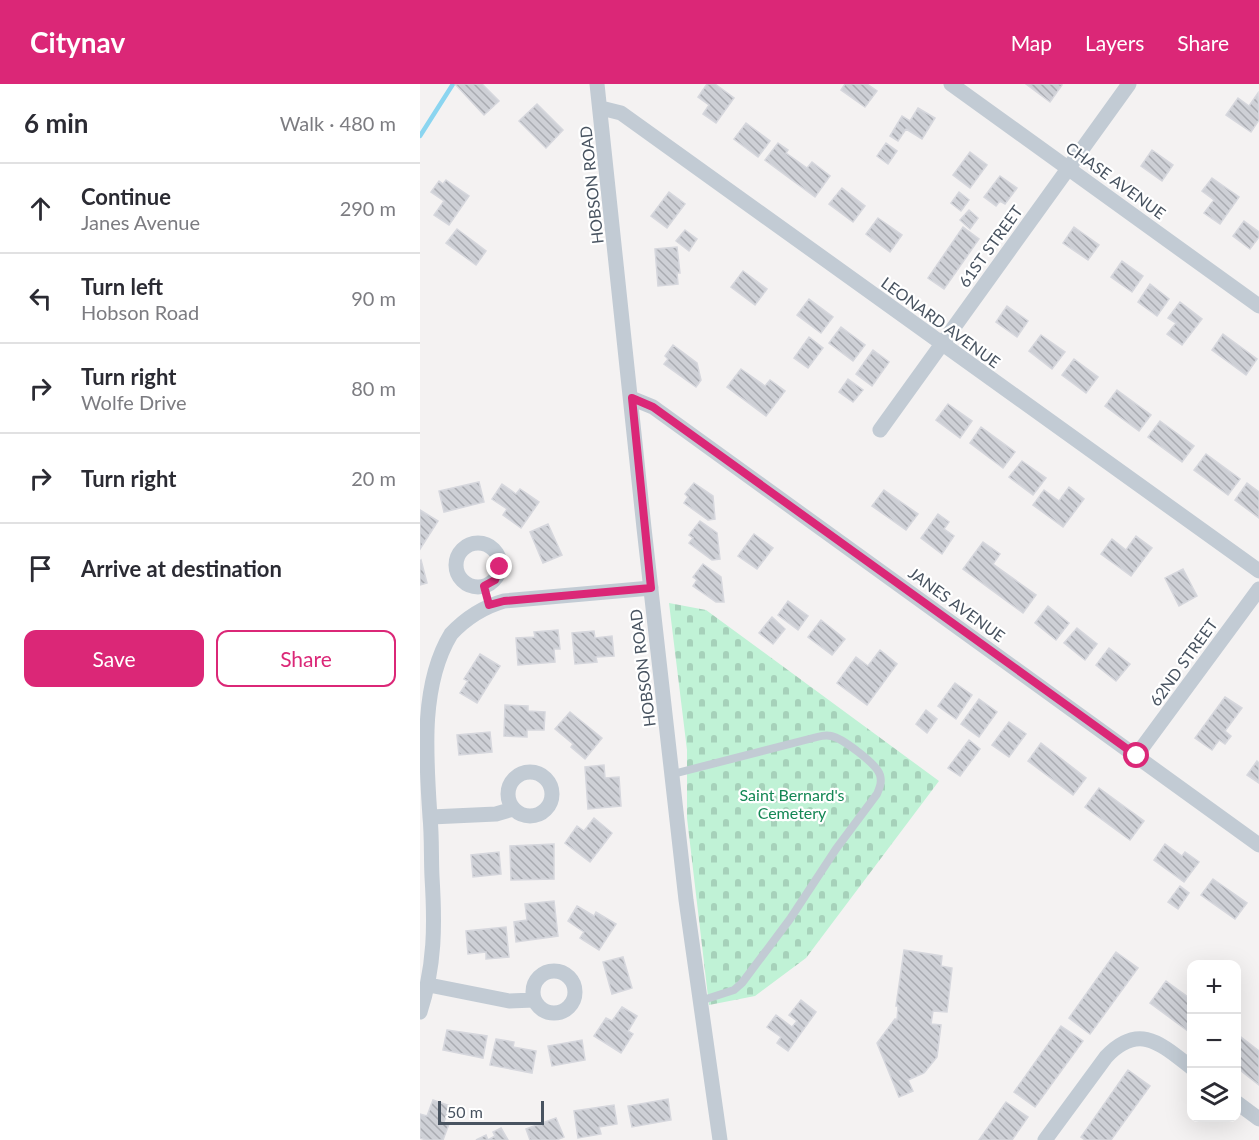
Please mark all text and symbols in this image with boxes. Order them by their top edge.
text: Citynav [30,25,125,59]
text: Map [1011,30,1052,55]
text: Layers [1085,30,1144,55]
text: Share [1177,30,1229,55]
text: 6 min [24,107,88,139]
text: Walk · 480 m [280,111,396,135]
street label: HOBSON ROAD [575,125,607,245]
street label: CHASE AVENUE [1062,137,1170,223]
text: Continue [81,183,171,210]
icon: ahead [24,192,57,225]
text: 290 m [340,196,396,220]
street label: 61ST STREET [954,201,1026,291]
text: Janes Avenue [81,210,200,234]
text: Turn left [81,273,163,300]
street label: LEONARD AVENUE [878,273,1004,371]
icon: left [24,282,57,315]
text: 90 m [351,286,396,310]
text: Hobson Road [81,300,199,324]
text: Turn right [81,363,176,390]
icon: right [24,372,57,405]
text: 80 m [351,376,396,400]
text: Wolfe Drive [81,390,187,414]
icon: right [24,462,57,495]
text: Turn right [81,465,176,492]
text: 20 m [351,466,396,490]
icon: arrive [24,552,57,585]
route end [486,553,512,579]
text: Arrive at destination [81,555,282,582]
street label: JANES AVENUE [905,563,1009,645]
street label: HOBSON ROAD [625,608,659,728]
street label: 62ND STREET [1145,614,1221,709]
button: Save [24,630,204,687]
button: Share [216,630,396,687]
route start [1123,742,1149,768]
park label: Saint Bernard's Cemetery [740,785,845,822]
map controls [1187,960,1241,1122]
button: + [1187,960,1241,1014]
button: − [1187,1014,1241,1068]
button: layers [1187,1068,1241,1122]
scale bar [438,1098,544,1126]
text: 50 m [447,1102,483,1121]

